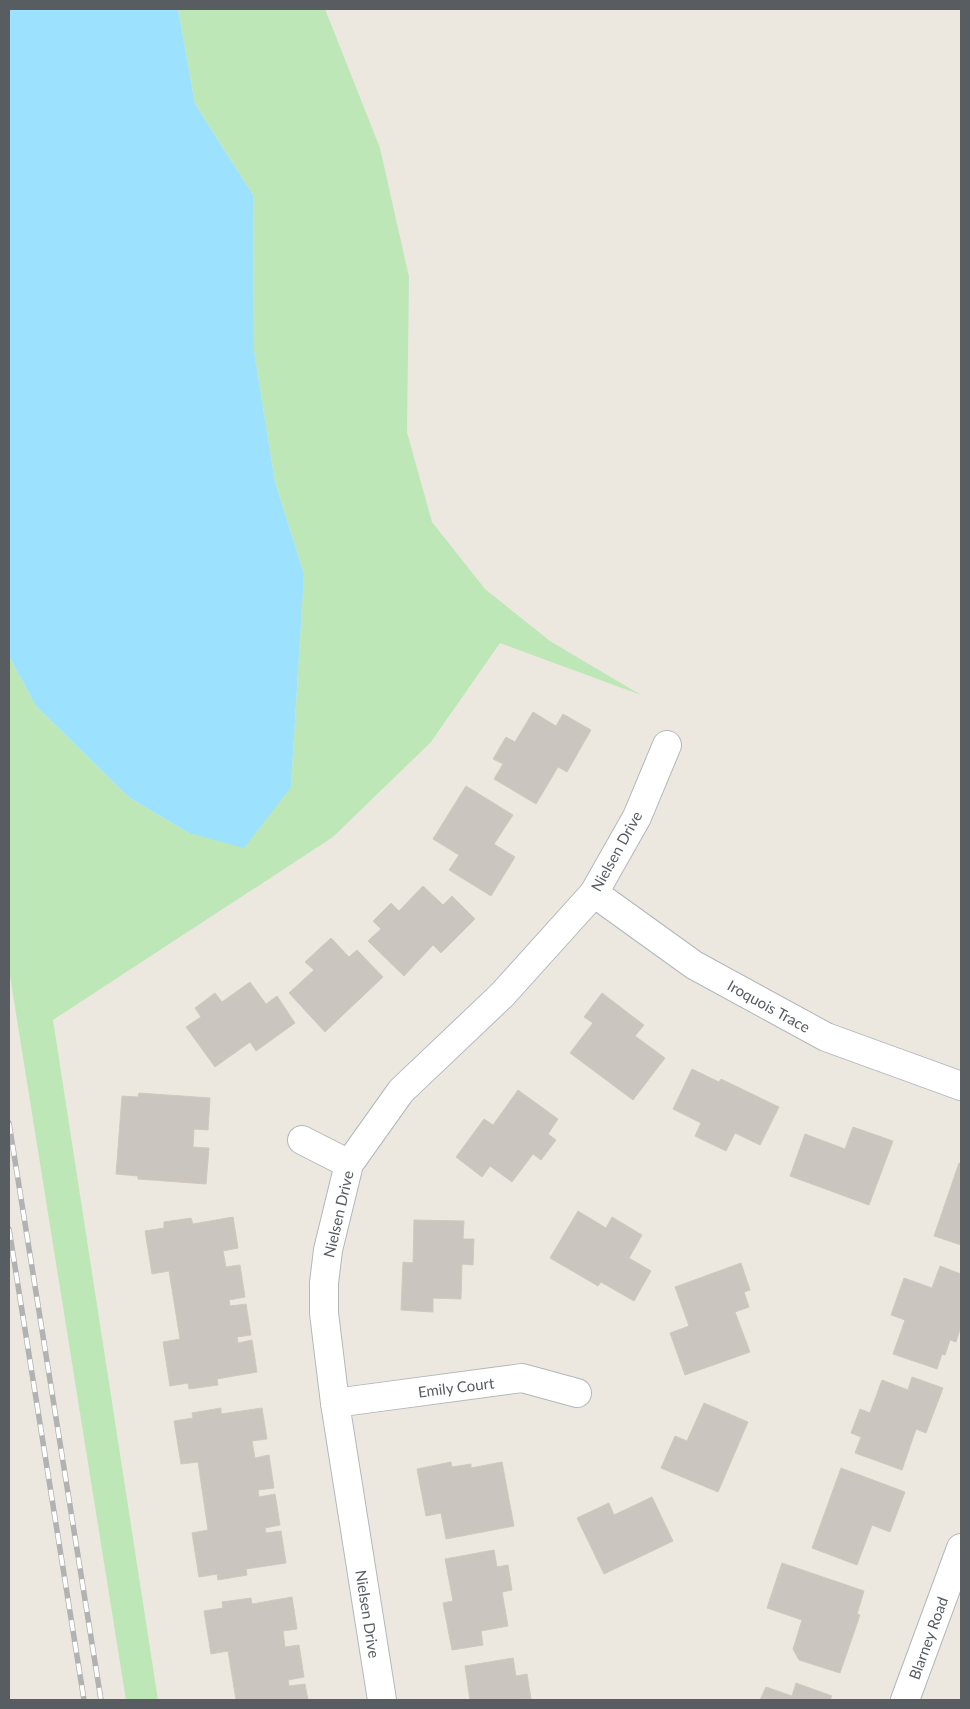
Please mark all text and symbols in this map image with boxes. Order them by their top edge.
street label: Nielsen Drive [587,808,645,894]
street label: Iroquois Trace [725,976,813,1036]
street label: Nielsen Drive [319,1169,357,1259]
street label: Emily Court [417,1373,496,1401]
street label: Nielsen Drive [352,1569,384,1659]
street label: Blarney Road [905,1594,951,1682]

